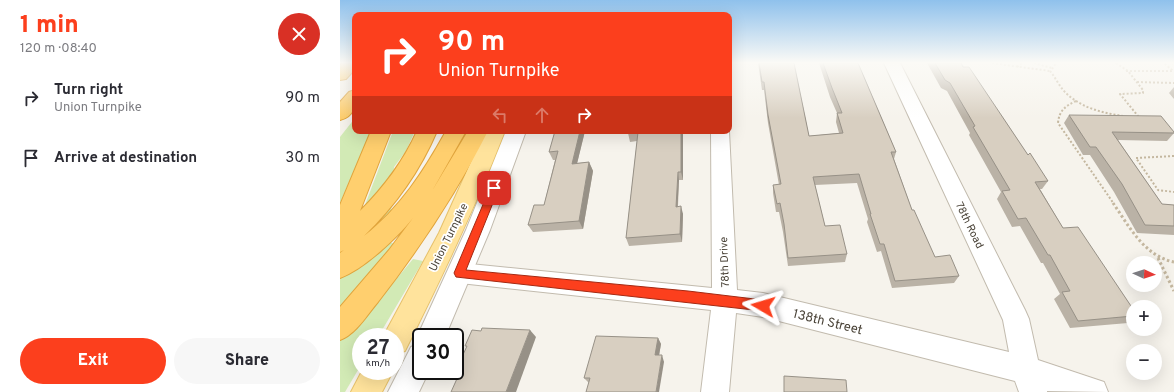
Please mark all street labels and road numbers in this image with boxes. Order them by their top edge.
street label: 78th Road [952,200,986,251]
street label: Union Turnpike [426,201,471,274]
street label: 78th Drive [717,236,733,288]
street label: 138th Street [791,307,864,339]

